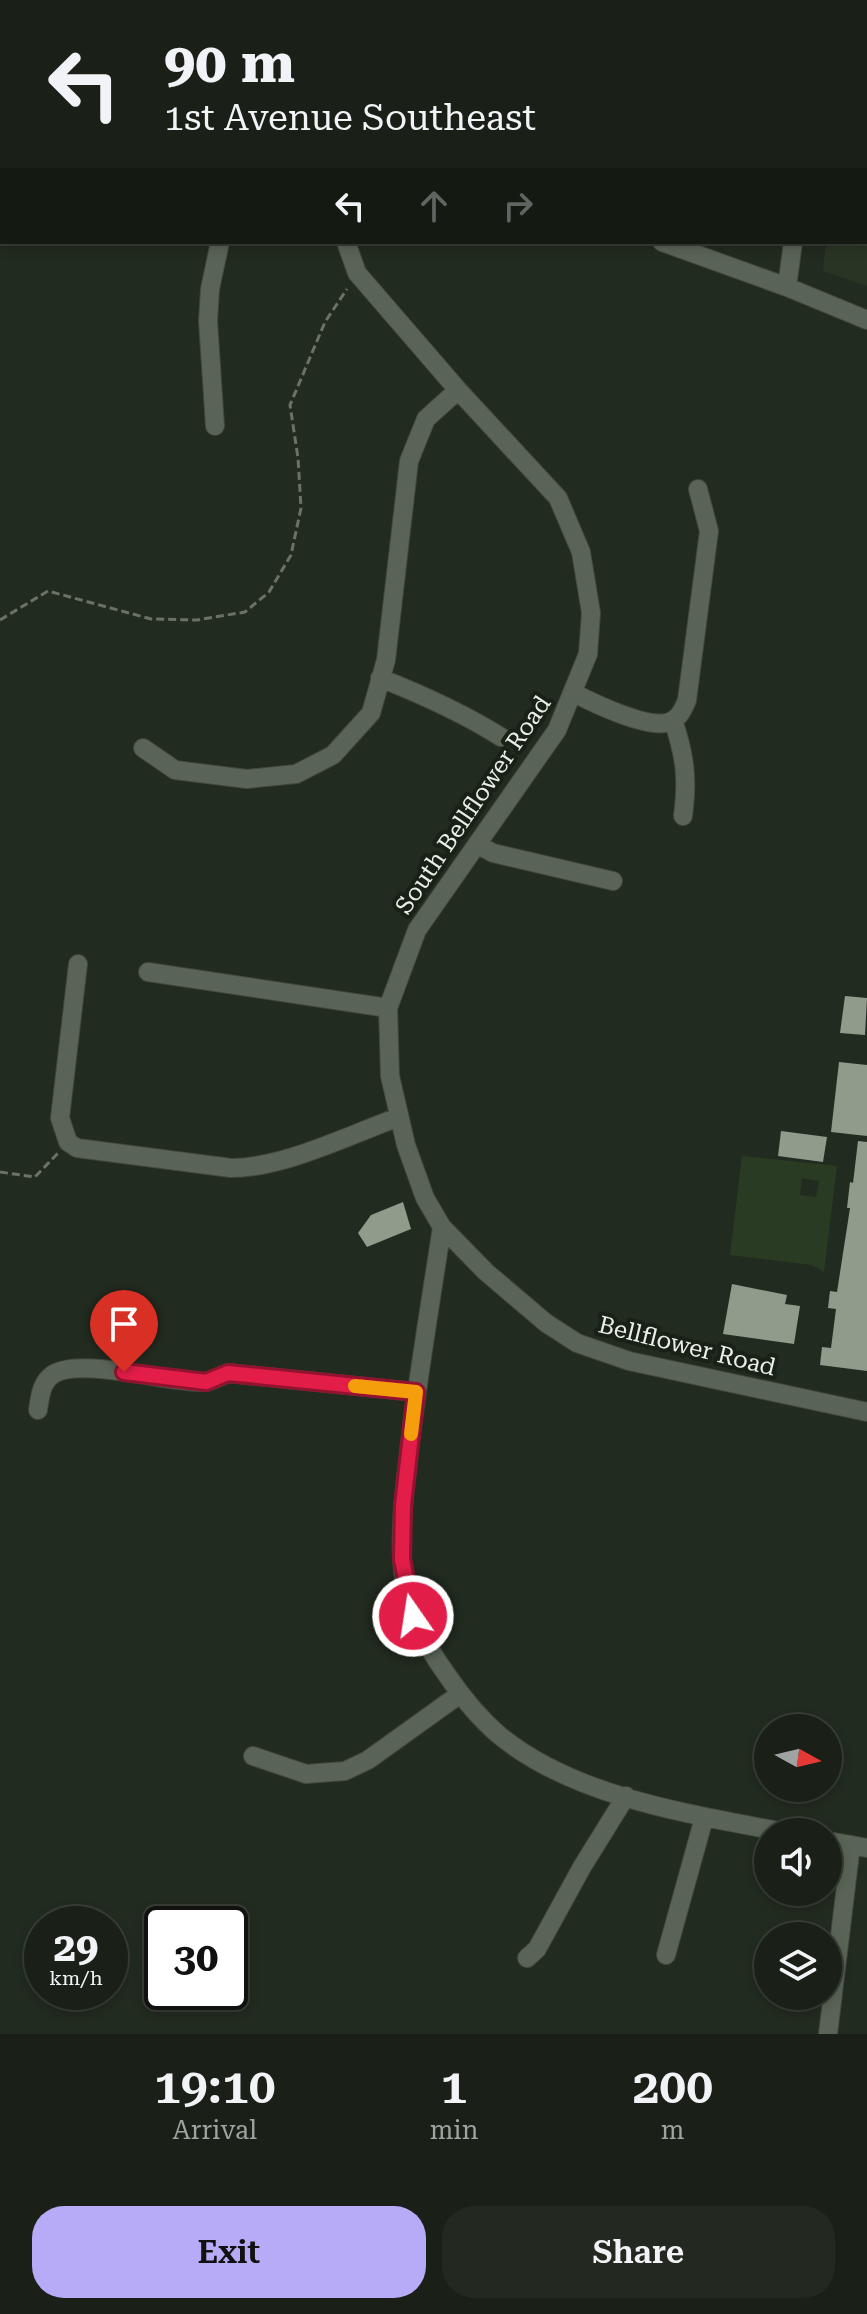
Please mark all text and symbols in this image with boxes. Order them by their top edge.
text: 90 m [164,30,295,96]
icon: left [32,32,136,136]
text: 1st Avenue Southeast [164,97,536,139]
icon: left [328,184,372,228]
icon: ahead [412,184,456,228]
icon: right [496,184,540,228]
street label: South Bellflower Road [389,691,557,919]
pin [90,1290,158,1372]
icon: arrive [102,1302,146,1346]
street label: Bellflower Road [595,1310,779,1382]
position arrow [371,1574,455,1658]
north arrow [754,1714,842,1802]
map controls [754,1714,842,2010]
button: sound [754,1818,842,1906]
speed limit sign: 30 [144,1906,248,2010]
button: layers [754,1922,842,2010]
text: 29 [54,1924,98,1971]
text: km/h [49,1966,103,1990]
text: 19:10 [154,2059,276,2115]
text: 1 [441,2059,467,2115]
text: 200 [632,2059,713,2115]
text: Arrival [173,2115,257,2145]
text: min [430,2115,478,2145]
text: m [661,2115,685,2145]
button: Exit [32,2206,426,2298]
button: Share [442,2206,835,2298]

